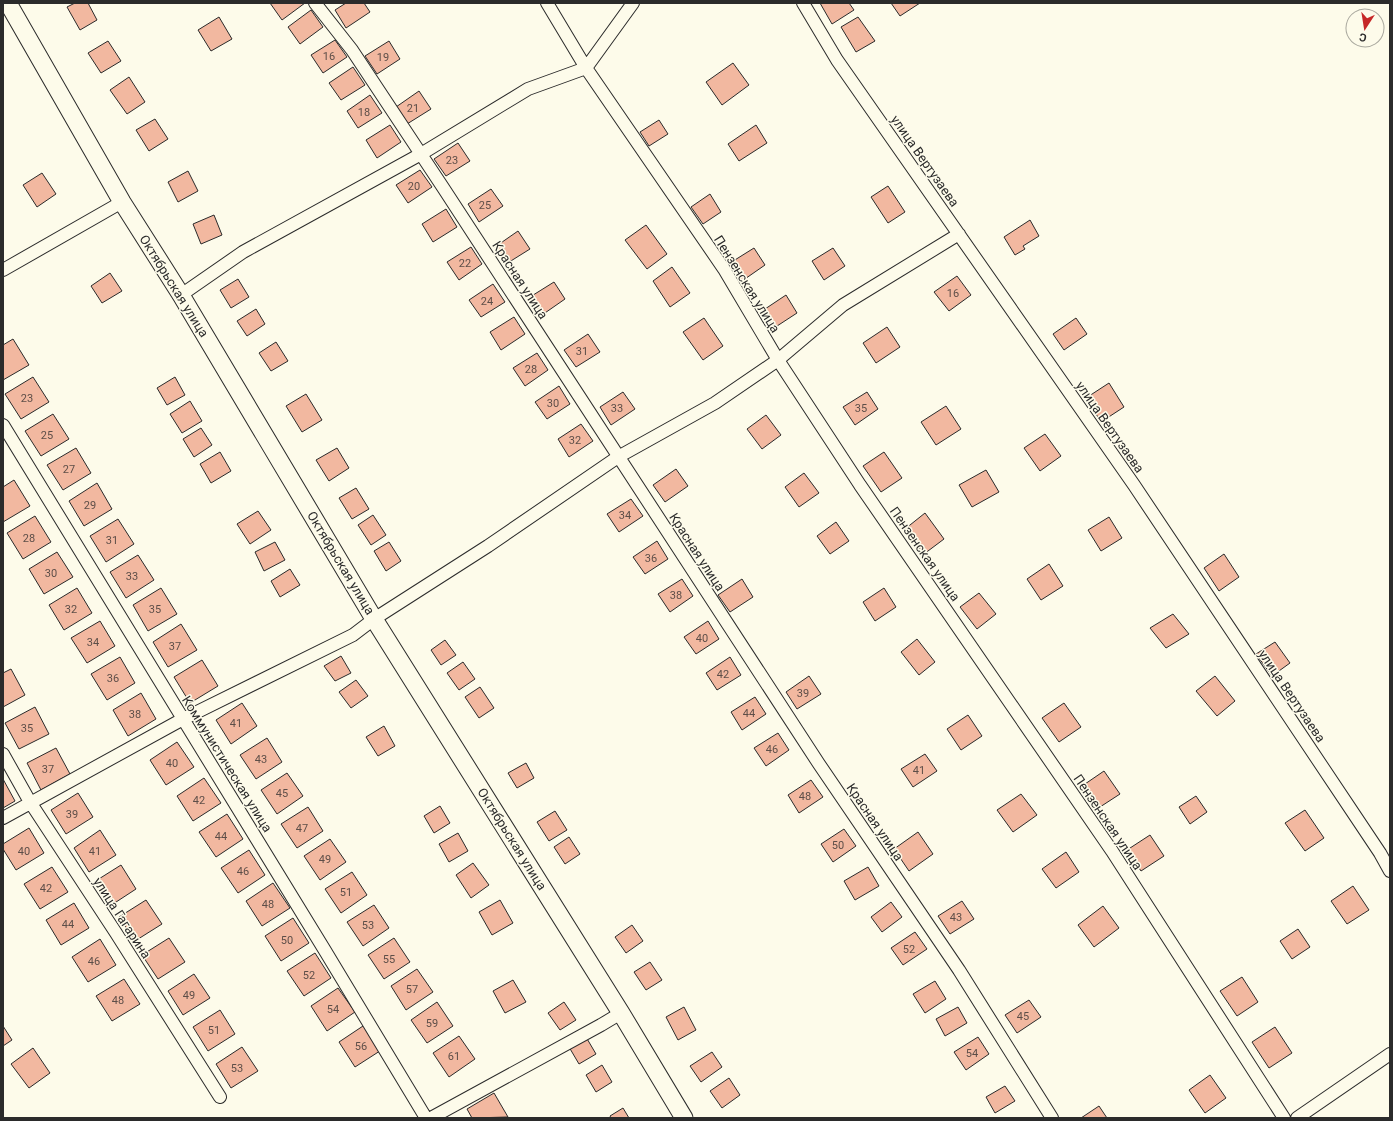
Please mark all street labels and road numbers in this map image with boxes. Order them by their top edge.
street label: улица Вертузаева [888,112,962,210]
street label: Октябрьская улица [136,232,212,340]
street label: Пензенская улица [711,233,783,335]
street label: Красная улица [489,238,551,322]
street label: улица Вертузаева [1073,378,1147,476]
street label: Пензенская улица [887,504,963,604]
street label: Октябрьская улица [304,509,378,617]
street label: Красная улица [666,510,728,594]
street label: улица Вертузаева [1256,647,1328,745]
street label: Коммунистическая улица [179,693,275,835]
street label: Пензенская улица [1071,772,1145,872]
street label: Красная улица [844,780,906,864]
street label: Октябрьская улица [474,785,550,893]
street label: улица Гагарина [90,875,154,961]

